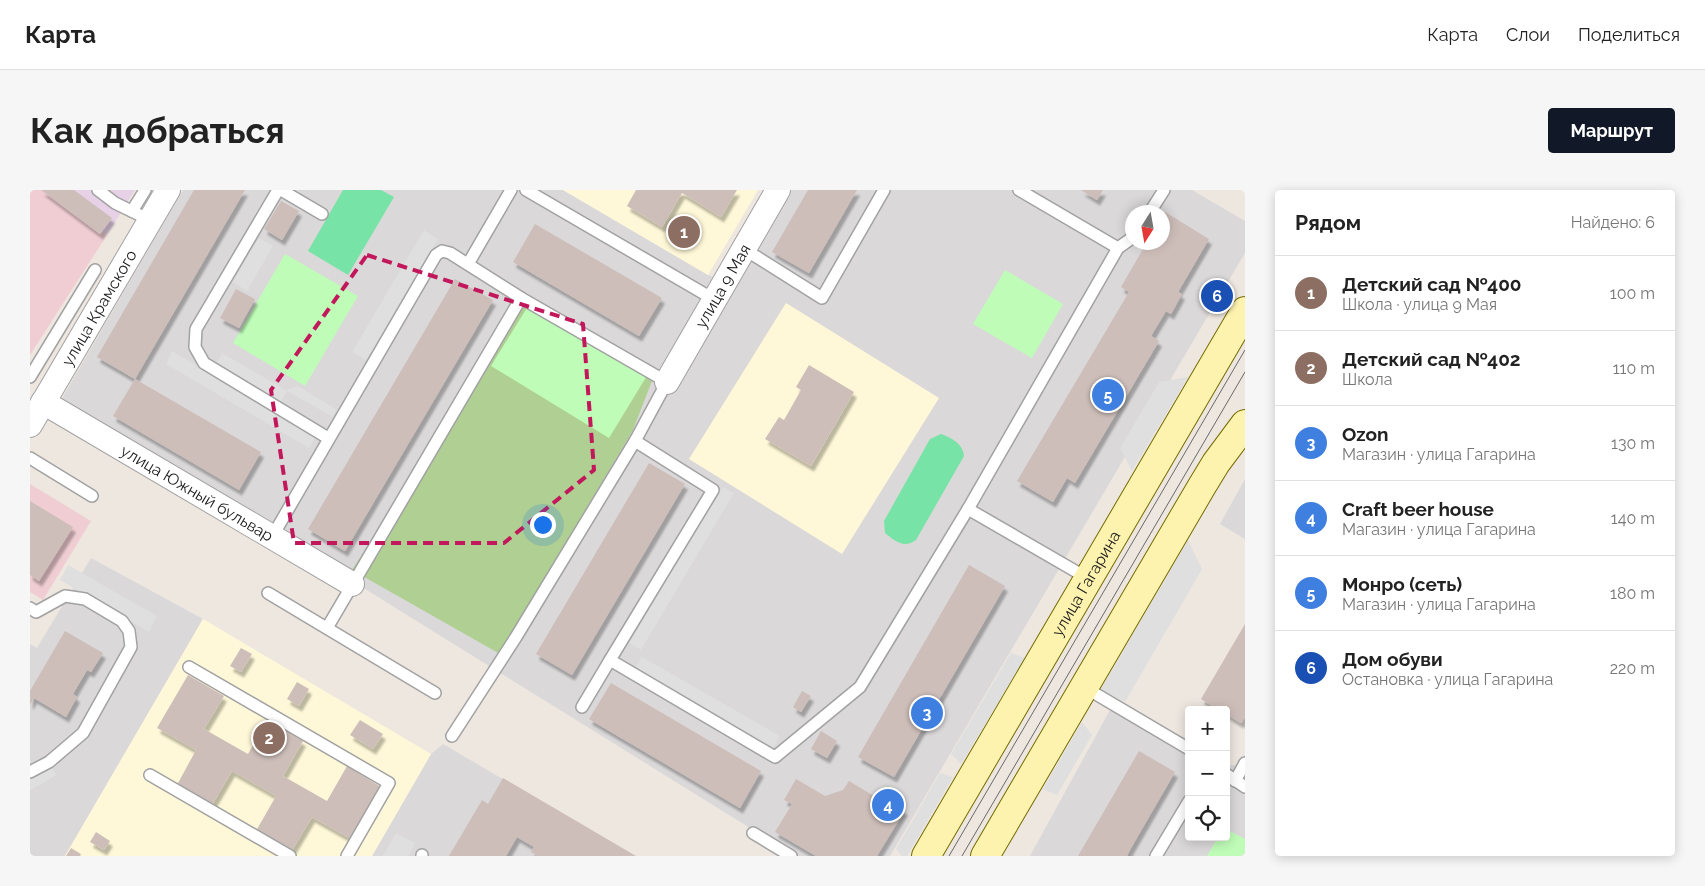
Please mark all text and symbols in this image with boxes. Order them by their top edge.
text: Карта [25,20,96,49]
text: Карта [1427,24,1478,45]
text: Слои [1506,24,1550,45]
text: Поделиться [1578,24,1680,45]
button: Маршрут [1548,108,1675,153]
text: Как добраться [30,110,285,151]
north arrow [1125,205,1170,250]
text: Рядом [1295,210,1361,235]
pin: 1 [668,213,700,251]
text: Найдено: 6 [1571,213,1655,232]
street label: улица 9 Мая [691,241,755,332]
street label: улица Крамского [58,246,141,370]
text: Детский сад №400 [1342,273,1522,295]
pin: 6 [1201,277,1233,315]
text: 1 [1307,284,1315,303]
text: 100 m [1610,284,1655,303]
text: Школа · улица 9 Мая [1342,295,1497,314]
text: Детский сад №402 [1342,348,1521,370]
text: 2 [1306,359,1316,378]
text: 110 m [1613,359,1655,378]
text: Школа [1342,370,1392,389]
pin: 5 [1092,376,1124,414]
text: Ozon [1342,423,1389,445]
text: 3 [1307,434,1315,453]
text: 130 m [1611,434,1655,453]
street label: улица Южный бульвар [117,441,277,546]
text: Магазин · улица Гагарина [1342,445,1536,464]
text: Craft beer house [1342,498,1494,520]
text: 4 [1306,509,1316,528]
text: 140 m [1611,509,1655,528]
your location [530,512,556,538]
text: Магазин · улица Гагарина [1342,520,1536,539]
street label: улица Гагарина [1048,527,1124,640]
text: Монро (сеть) [1342,573,1462,595]
text: 5 [1307,584,1315,603]
text: 180 m [1610,584,1655,603]
text: Магазин · улица Гагарина [1342,595,1536,614]
text: Дом обуви [1342,648,1443,670]
text: 6 [1306,659,1316,678]
text: 220 m [1610,659,1655,678]
text: Остановка · улица Гагарина [1342,670,1553,689]
pin: 3 [911,694,943,732]
map controls [1185,706,1230,841]
button: + [1185,706,1230,751]
pin: 2 [253,719,285,757]
button: − [1185,751,1230,796]
pin: 4 [872,786,904,824]
button: locate [1185,796,1230,841]

